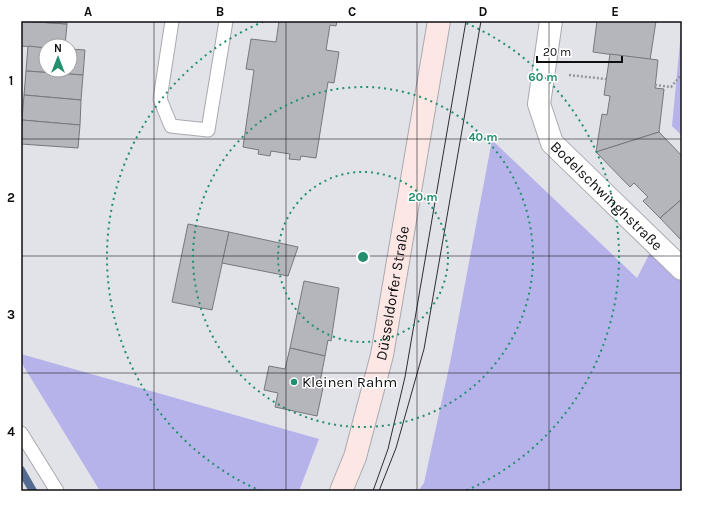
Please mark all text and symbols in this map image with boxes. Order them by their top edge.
text: A [84,4,92,19]
text: B [216,4,224,19]
text: C [348,4,356,19]
text: D [479,4,488,19]
text: E [611,4,619,19]
north arrow [38,38,78,78]
scale bar [537,38,622,64]
text: N [54,42,62,55]
text: 20 m [543,45,571,59]
text: 60 m [528,70,558,84]
text: 1 [9,73,13,88]
text: 40 m [468,130,498,144]
street label: Bodelschwinghstraße [547,138,666,254]
text: 2 [7,190,15,205]
text: 20 m [408,190,438,204]
street label: Düsseldorfer Straße [372,224,413,363]
centre of rings [356,250,370,264]
text: 3 [7,307,15,322]
place label: Kleinen Rahm [302,373,397,391]
marker: Kleinen Rahm [289,377,299,387]
text: 4 [7,424,15,439]

